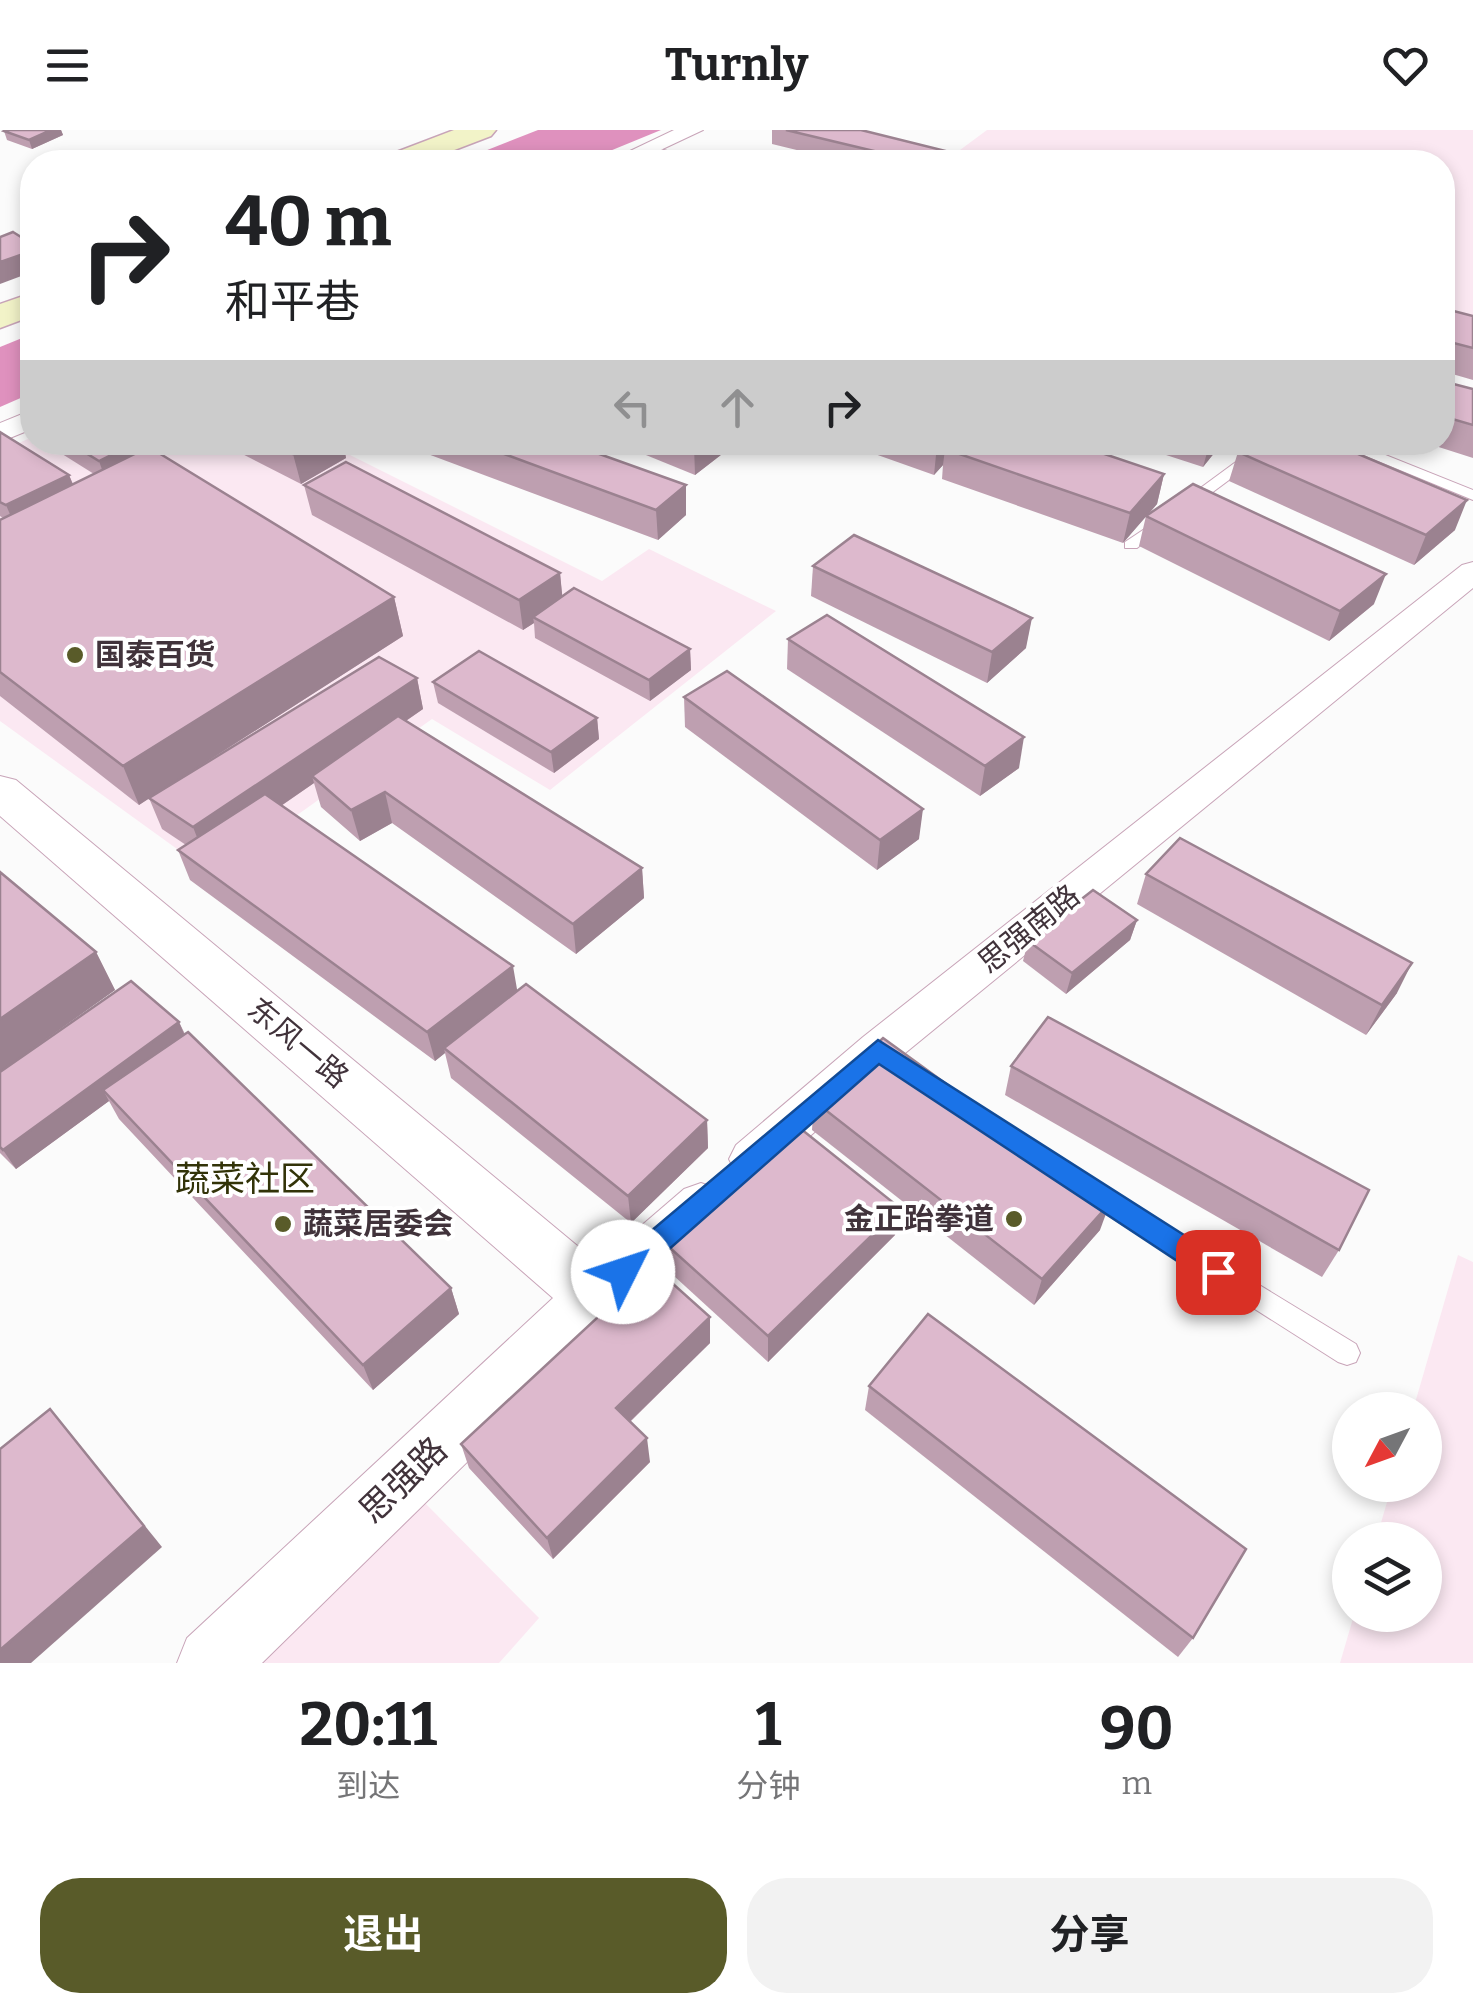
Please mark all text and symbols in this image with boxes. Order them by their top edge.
icon: menu [40,38,95,93]
text: Turnly [665,38,808,92]
icon: heart [1378,38,1433,93]
text: 40 m [225,180,391,264]
icon: right [60,190,190,320]
text: 和平巷 [225,275,360,329]
icon: left [605,380,660,435]
icon: ahead [710,380,765,435]
icon: right [815,380,870,435]
place label: 国泰百货 [95,637,215,673]
marker: 国泰百货 [64,644,86,666]
street label: 思强南路 [971,877,1087,981]
street label: 东风一路 [240,991,356,1095]
district label: 蔬菜社区 [175,1158,315,1200]
place label: 金正跆拳道 [844,1201,994,1237]
place label: 蔬菜居委会 [303,1206,453,1242]
marker: 金正跆拳道 [1003,1208,1025,1230]
marker: 蔬菜居委会 [272,1213,294,1235]
position arrow [571,1220,675,1324]
pin [1176,1230,1261,1315]
icon: arrive [1191,1245,1246,1300]
north arrow [1332,1392,1442,1502]
map controls [1332,1392,1442,1632]
street label: 思强路 [351,1428,455,1532]
button: layers [1332,1522,1442,1632]
text: 20:11 [299,1689,437,1761]
text: 1 [756,1689,782,1761]
text: 90 [1100,1693,1174,1765]
text: m [1122,1764,1152,1802]
text: 到达 [336,1767,400,1805]
text: 分钟 [737,1767,801,1805]
button: 退出 [40,1878,727,1993]
button: 分享 [747,1878,1433,1993]

